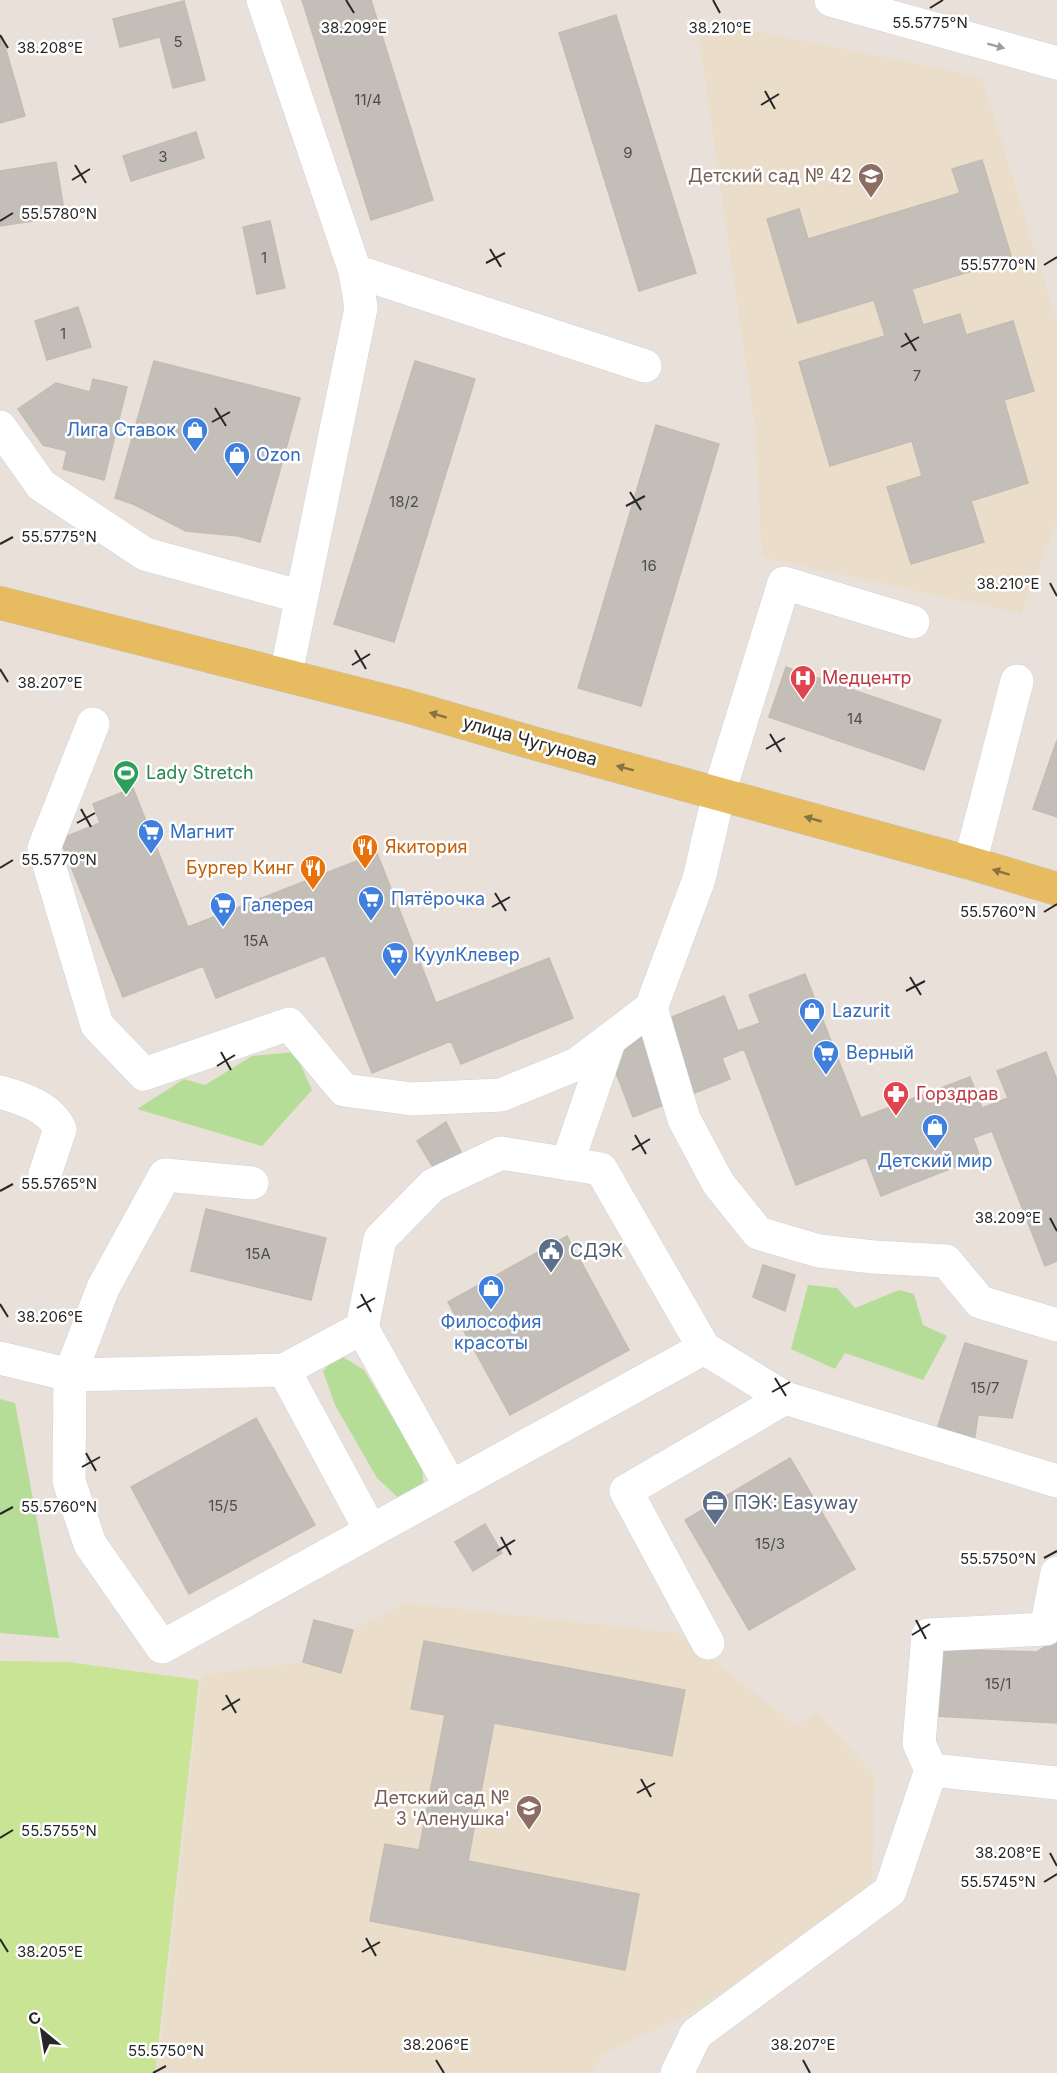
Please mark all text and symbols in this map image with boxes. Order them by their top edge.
text: 55.5775°N [892,13,968,32]
text: 38.209°E [321,18,387,37]
text: 38.210°E [688,18,752,37]
house number: 5 [173,32,183,51]
text: 38.208°E [17,38,83,57]
one-way arrow [987,42,1005,52]
house number: 11/4 [354,90,382,109]
house number: 9 [623,143,633,162]
house number: 3 [158,147,168,166]
school or university icon: Детский сад № 42 [856,161,886,199]
place label: Детский сад № 42 [688,165,852,186]
text: 55.5780°N [21,204,97,223]
house number: 1 [261,248,267,267]
text: 55.5770°N [960,255,1036,274]
house number: 1 [60,324,66,343]
house number: 7 [913,366,921,385]
shop icon: Лига Ставок [180,415,210,453]
place label: Лига Ставок [67,419,176,440]
shop icon: Ozon [222,440,252,478]
place label: Ozon [256,444,301,465]
house number: 18/2 [389,492,419,511]
text: 55.5775°N [21,527,97,546]
house number: 16 [641,556,657,575]
text: 38.210°E [976,574,1040,593]
hospital icon: Медцентр [788,663,818,701]
place label: Медцентр [822,667,912,688]
text: 38.207°E [17,673,83,692]
house number: 14 [847,709,863,728]
one-way arrow [429,710,447,719]
street label: улица Чугунова [460,711,600,770]
sports icon: Lady Stretch [111,758,141,796]
place label: Lady Stretch [146,762,254,783]
one-way arrow [616,763,634,772]
one-way arrow [804,814,822,824]
supermarket icon: Магнит [136,817,166,855]
place label: Магнит [170,821,235,842]
restaurant icon: Якитория [350,832,380,870]
place label: Якитория [385,836,468,857]
text: 55.5770°N [21,850,97,869]
restaurant icon: Бургер Кинг [298,853,328,891]
place label: Бургер Кинг [186,857,294,878]
one-way arrow [992,867,1010,876]
supermarket icon: Пятёрочка [356,884,386,922]
place label: Пятёрочка [391,888,485,909]
supermarket icon: Галерея [208,890,238,928]
place label: Галерея [242,894,314,915]
text: 55.5760°N [960,902,1036,921]
house number: 15А [243,931,269,950]
supermarket icon: КуулКлевер [380,940,410,978]
place label: КуулКлевер [414,944,520,965]
shop icon: Lazurit [797,996,827,1034]
place label: Lazurit [832,1000,890,1021]
supermarket icon: Верный [811,1038,841,1076]
place label: Верный [846,1042,914,1063]
pharmacy icon: Горздрав [881,1079,911,1117]
place label: Горздрав [916,1083,999,1104]
shop icon: Детский мир [920,1112,950,1150]
place label: Детский мир [877,1150,993,1171]
text: 55.5765°N [21,1174,97,1193]
text: 38.209°E [975,1208,1041,1227]
public building icon: СДЭК [536,1236,566,1274]
place label: СДЭК [570,1240,623,1261]
house number: 15А [245,1244,271,1263]
shop icon: Философия красоты [476,1273,506,1311]
text: 38.206°E [17,1307,83,1326]
place label: Философия красоты [441,1311,541,1353]
house number: 15/7 [970,1378,1000,1397]
office icon: ПЭК: Easyway [700,1488,730,1526]
place label: ПЭК: Easyway [734,1492,858,1513]
house number: 15/5 [208,1496,238,1515]
text: 55.5760°N [21,1497,97,1516]
house number: 15/3 [755,1534,785,1553]
text: 55.5750°N [960,1549,1036,1568]
house number: 15/1 [985,1674,1011,1693]
place label: Детский сад № 3 'Аленушка' [374,1787,510,1829]
school or university icon: Детский сад № 3 'Аленушка' [514,1793,544,1831]
text: 55.5755°N [21,1821,97,1840]
text: 38.208°E [975,1843,1041,1862]
text: 55.5745°N [960,1872,1036,1891]
text: 38.205°E [17,1942,83,1961]
north arrow [12,2001,72,2061]
text: С [24,2006,45,2030]
text: 38.206°E [403,2035,469,2054]
text: 38.207°E [770,2035,836,2054]
text: 55.5750°N [128,2041,204,2060]

